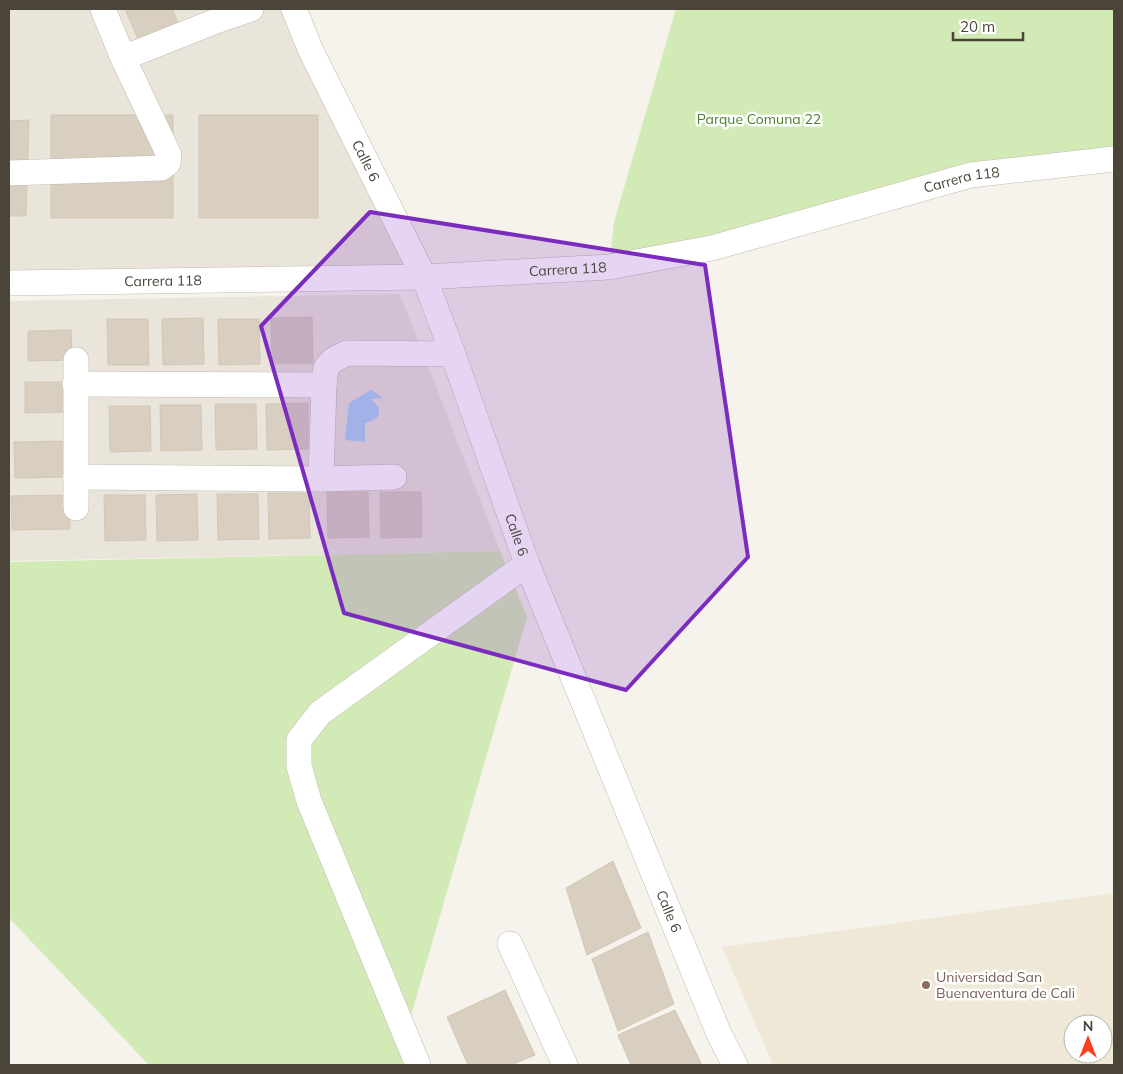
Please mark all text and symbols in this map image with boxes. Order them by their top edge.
scale bar [953,10,1023,42]
text: 20 m [960,17,995,36]
park label: Parque Comuna 22 [697,110,821,128]
street label: Calle 6 [348,137,384,185]
street label: Carrera 118 [921,163,1001,197]
street label: Carrera 118 [528,258,607,280]
street label: Carrera 118 [124,271,202,290]
street label: Calle 6 [501,511,533,559]
street label: Calle 6 [652,887,686,935]
place label: Universidad San Buenaventura de Cali [936,968,1075,1002]
marker: Universidad San Buenaventura de Cali [920,979,932,991]
north arrow [1063,1014,1113,1064]
text: N [1083,1017,1093,1035]

